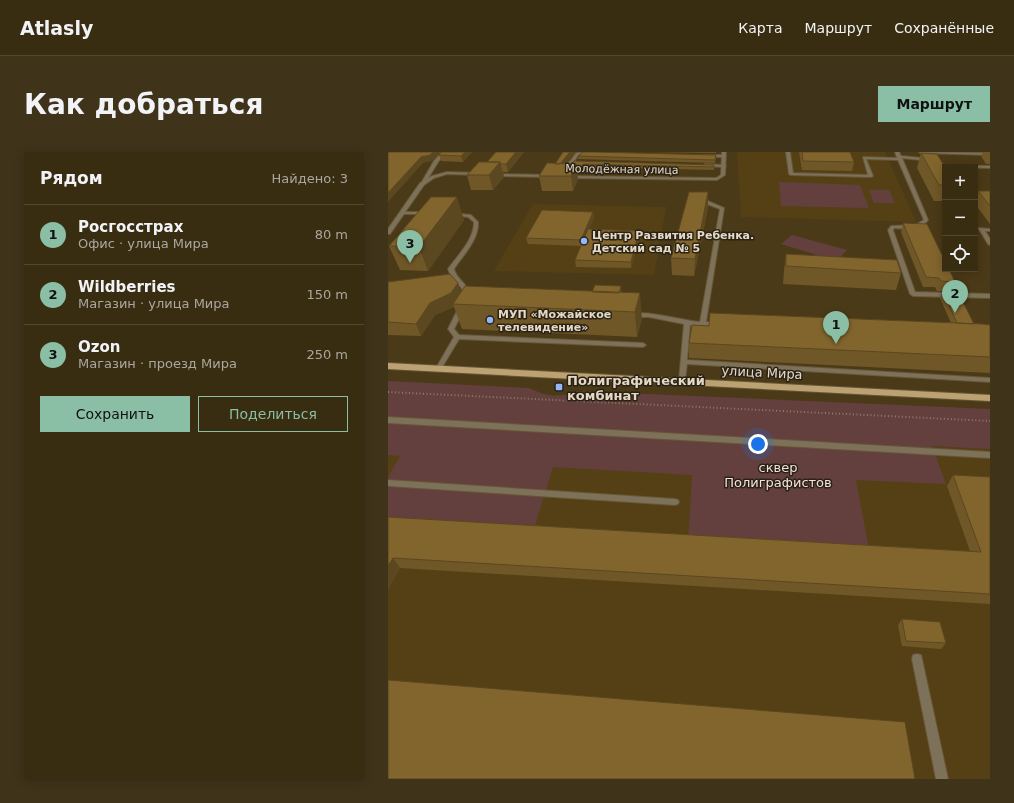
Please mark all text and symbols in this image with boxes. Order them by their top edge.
text: Atlasly [20,17,93,39]
text: Карта [738,20,782,36]
text: Маршрут [804,20,872,36]
text: Сохранённые [894,20,994,36]
button: Маршрут [878,86,990,122]
text: Как добраться [24,88,263,121]
street label: Молодёжная улица [565,162,679,177]
map controls [942,164,978,272]
button: + [942,164,978,200]
text: Рядом [40,168,103,188]
text: Найдено: 3 [272,171,348,186]
button: − [942,200,978,236]
text: Росгосстрах [78,218,183,236]
text: 1 [48,227,58,242]
text: 80 m [315,227,348,242]
place label: Центр Развития Ребенка. Детский сад № 5 [592,229,754,255]
pin: 3 [397,230,423,263]
text: Офис · улица Мира [78,236,209,251]
marker: Центр Развития Ребенка. Детский сад № 5 [579,236,589,246]
button: locate [942,236,978,272]
text: Wildberries [78,278,176,296]
pin: 2 [942,280,968,313]
text: 2 [48,287,58,302]
text: 150 m [306,287,348,302]
text: Магазин · улица Мира [78,296,230,311]
place label: МУП «Можайское телевидение» [498,308,611,334]
pin: 1 [823,311,849,344]
marker: МУП «Можайское телевидение» [485,315,495,325]
text: Ozon [78,338,120,356]
text: 3 [48,347,58,362]
text: 250 m [306,347,348,362]
text: Магазин · проезд Мира [78,356,237,371]
street label: улица Мира [721,363,803,382]
place label: Полиграфический комбинат [567,373,705,403]
marker: Полиграфический комбинат [554,382,564,392]
button: Сохранить [40,396,190,432]
button: Поделиться [198,396,348,432]
your location [748,434,768,454]
park label: сквер Полиграфистов [724,460,832,490]

